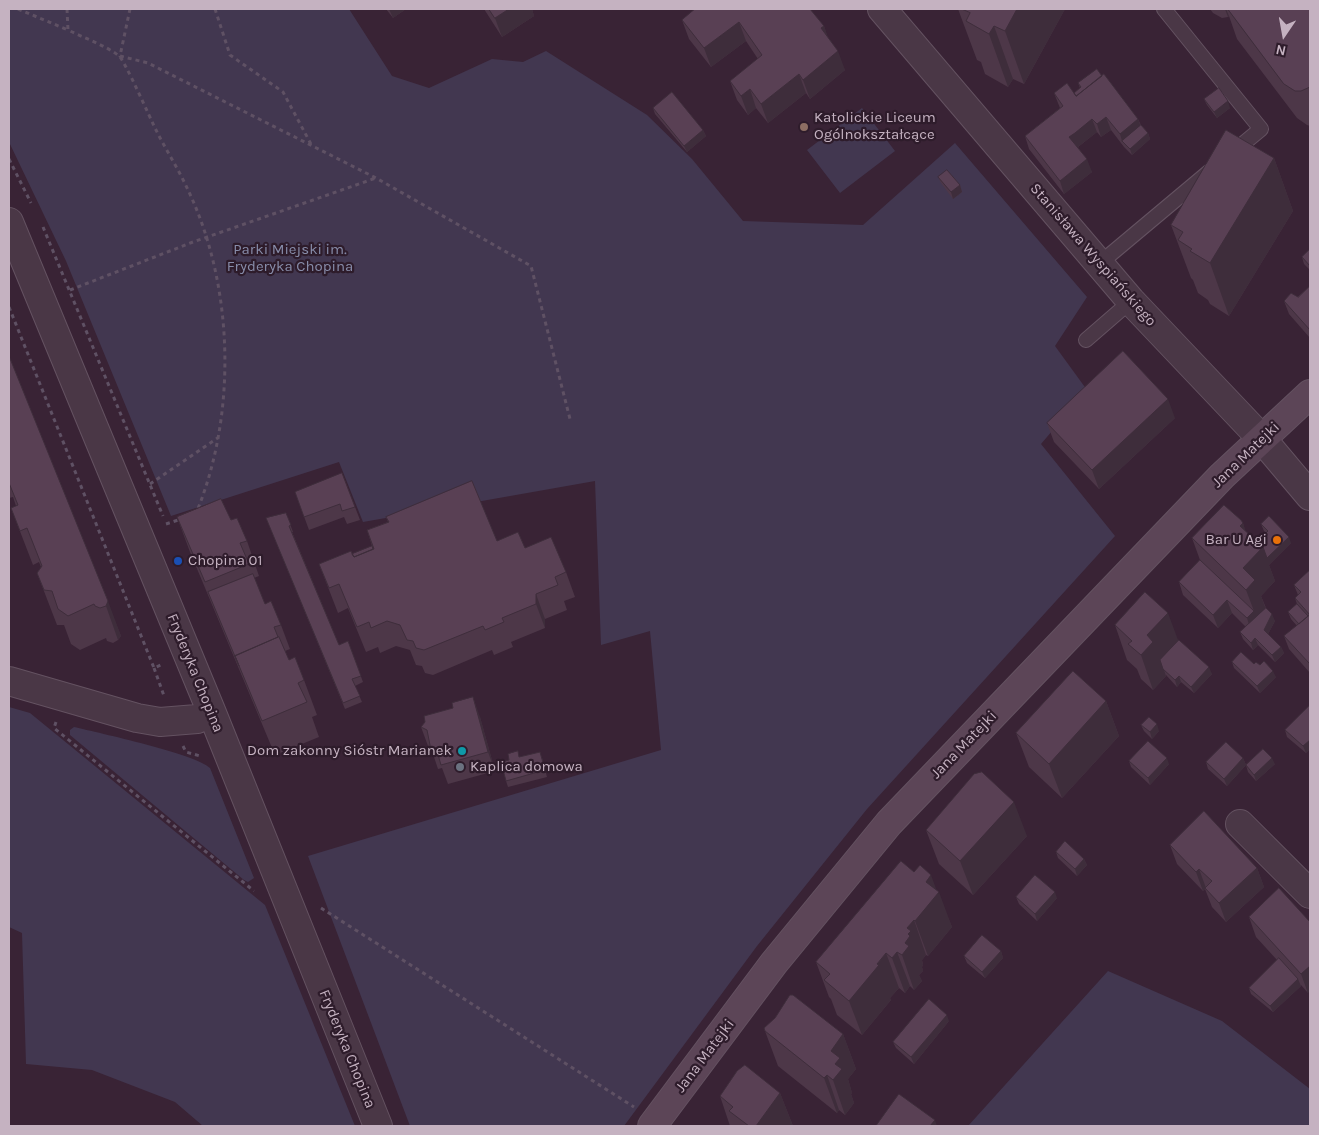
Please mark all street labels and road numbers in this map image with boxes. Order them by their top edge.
street label: Stanisława Wyspiańskiego [1026,180,1160,330]
street label: Jana Matejki [1208,418,1284,492]
street label: Fryderyka Chopina [163,611,227,735]
street label: Jana Matejki [927,707,1001,783]
street label: Fryderyka Chopina [315,987,379,1111]
street label: Jana Matejki [672,1016,738,1096]

